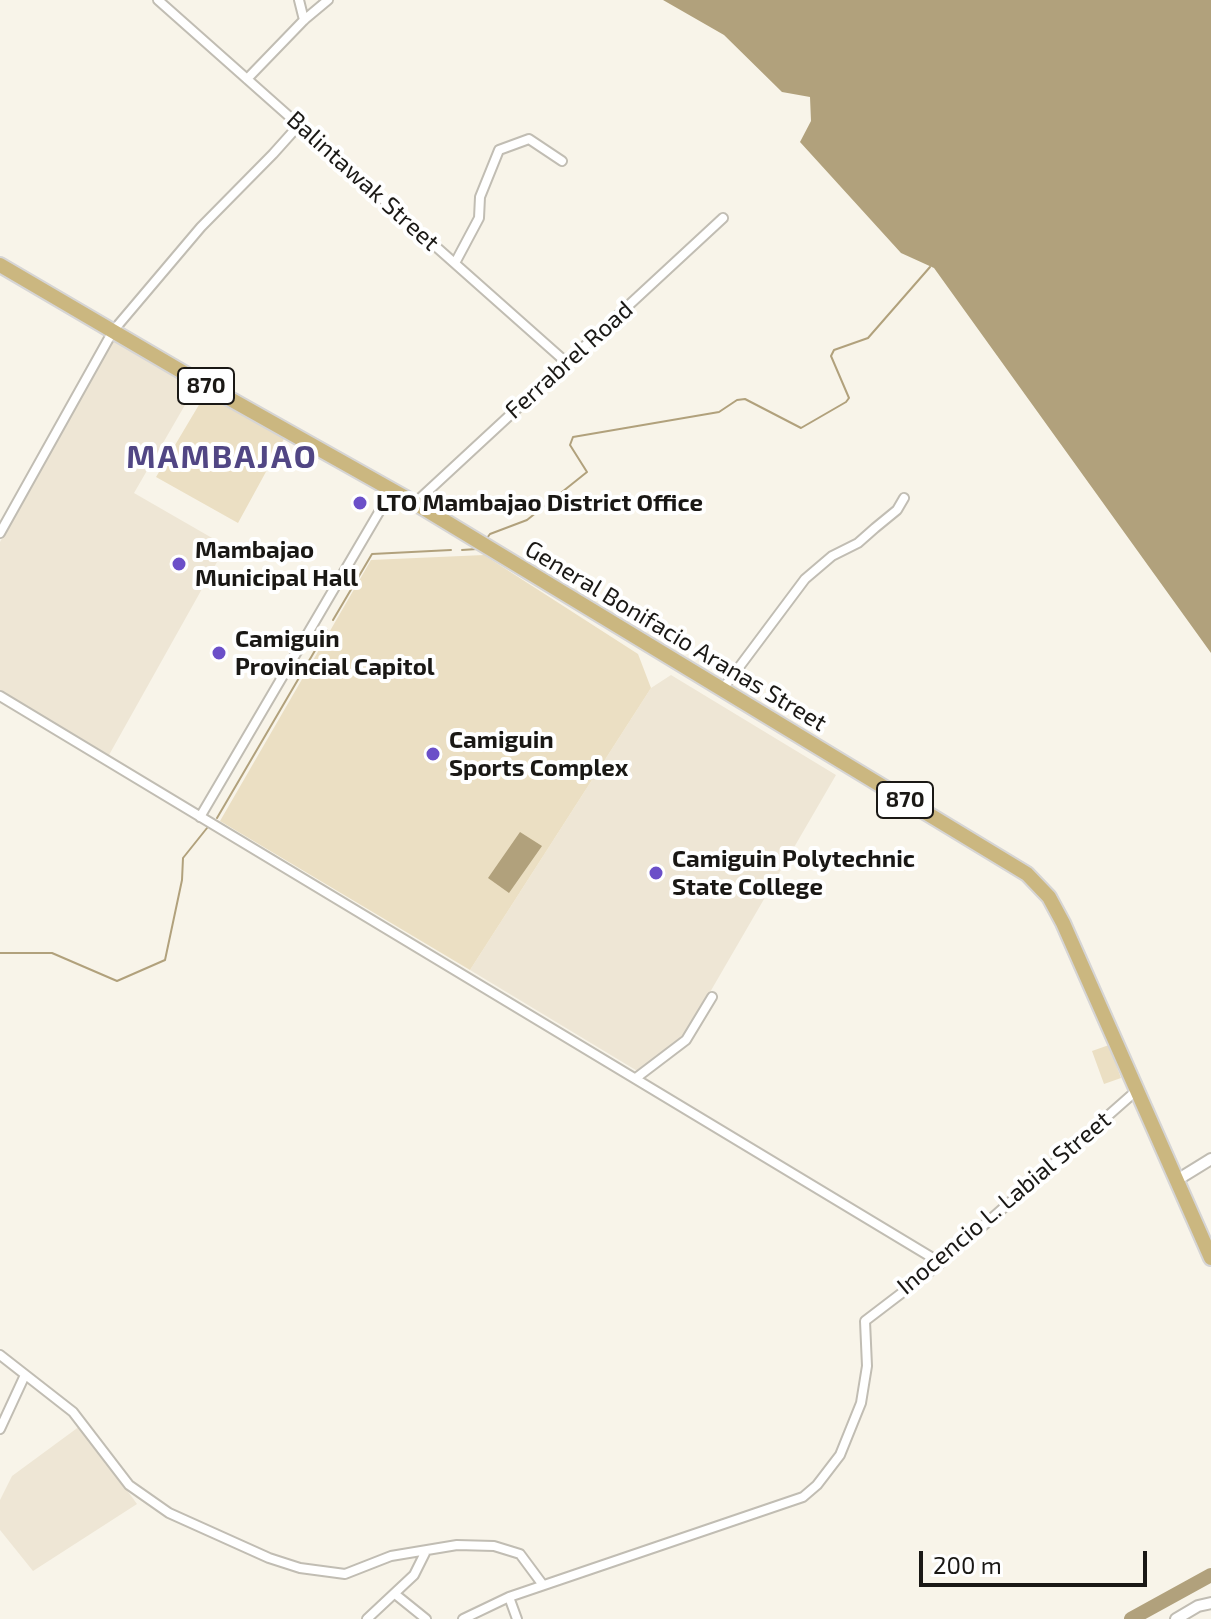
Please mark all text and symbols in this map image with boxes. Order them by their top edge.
street label: Balintawak Street [281,105,445,257]
street label: Ferrabrel Road [499,295,639,425]
road number: 870 [178,368,234,404]
district label: MAMBAJAO [126,438,318,476]
place label: LTO Mambajao District Office [376,489,703,517]
marker: LTO Mambajao District Office [351,494,369,512]
street label: General Bonifacio Aranas Street [520,534,832,738]
place label: Mambajao Municipal Hall [195,536,358,592]
marker: Mambajao Municipal Hall [170,555,188,573]
place label: Camiguin Provincial Capitol [235,625,435,681]
marker: Camiguin Provincial Capitol [210,644,228,662]
place label: Camiguin Sports Complex [449,726,628,782]
marker: Camiguin Sports Complex [424,745,442,763]
road number: 870 [877,782,933,818]
place label: Camiguin Polytechnic State College [672,845,915,901]
marker: Camiguin Polytechnic State College [647,864,665,882]
street label: Inocencio L. Labial Street [891,1105,1117,1301]
scale bar [923,1535,1151,1585]
text: 200 m [933,1550,1002,1579]

